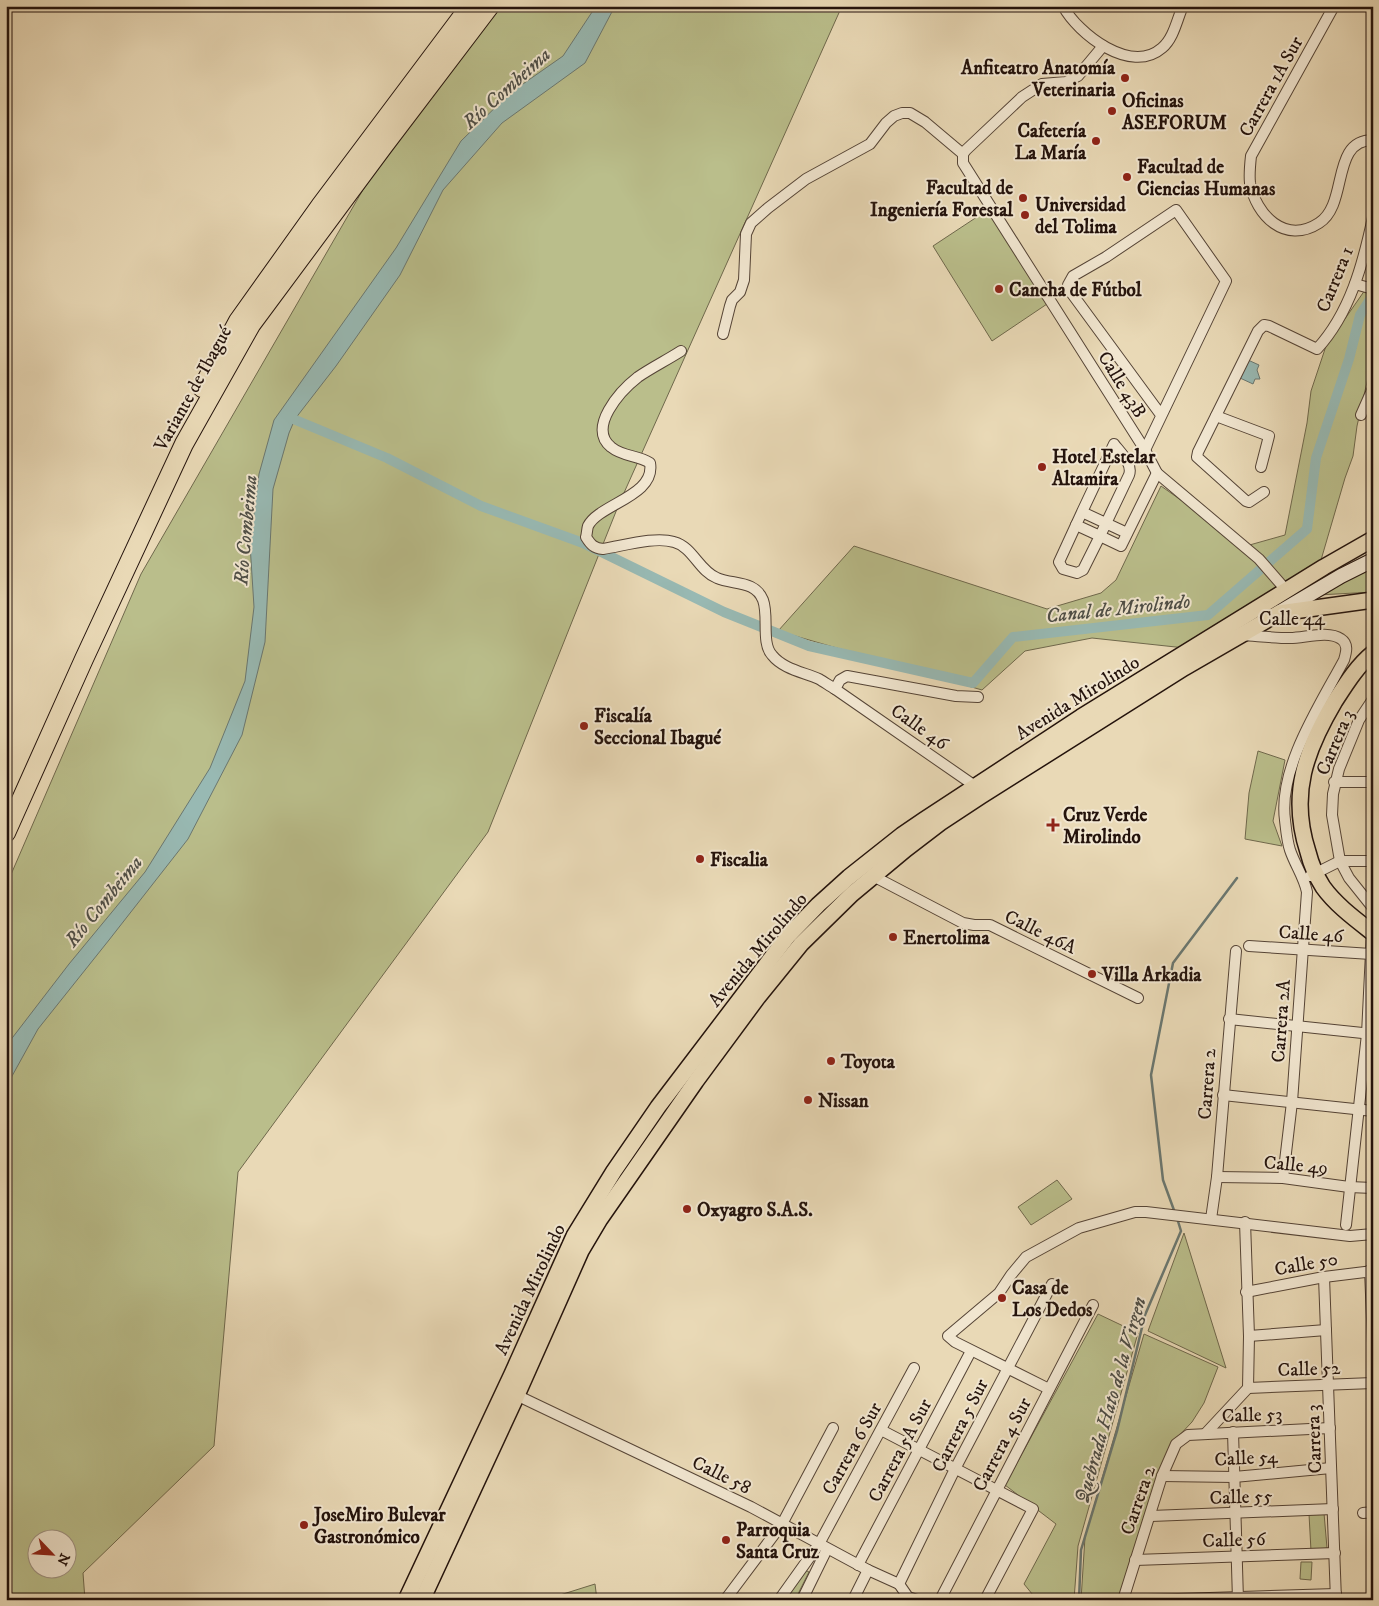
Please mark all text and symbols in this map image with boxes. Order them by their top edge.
street label: Carrera 1A Sur [1234,32,1308,141]
water label: Río Combeima [457,43,556,136]
place label: Anfiteatro Anatomía Veterinaria [960,57,1116,102]
marker: Anfiteatro Anatomía Veterinaria [1119,72,1131,84]
place label: Oficinas ASEFORUM [1121,90,1227,135]
marker: Oficinas ASEFORUM [1106,105,1118,117]
place label: Cafetería La María [1015,120,1087,165]
marker: Cafetería La María [1090,135,1102,147]
place label: Facultad de Ciencias Humanas [1137,156,1276,201]
marker: Facultad de Ciencias Humanas [1121,171,1133,183]
place label: Facultad de Ingeniería Forestal [870,177,1013,222]
marker: Facultad de Ingeniería Forestal [1017,192,1029,204]
place label: Universidad del Tolima [1035,194,1126,239]
marker: Universidad del Tolima [1019,209,1031,221]
street label: Carrera 1 [1312,243,1359,316]
place label: Cancha de Fútbol [1009,279,1142,302]
marker: Cancha de Fútbol [993,283,1005,295]
street label: Variante de Ibagué [149,322,237,456]
street label: Calle 43B [1092,347,1151,422]
place label: Hotel Estelar Altamira [1051,446,1156,491]
marker: Hotel Estelar Altamira [1036,461,1048,473]
water label: Río Combeima [229,474,264,587]
water label: Canal de Mirolindo [1045,589,1192,630]
street label: Calle 44 [1259,608,1326,631]
street label: Avenida Mirolindo [1011,651,1144,746]
street label: Calle 46 [886,699,953,756]
place label: Fiscalía Seccional Ibagué [594,705,722,750]
street label: Carrera 3 [1311,706,1359,779]
marker: Fiscalía Seccional Ibagué [578,720,590,732]
place label: Cruz Verde Mirolindo [1063,804,1147,849]
marker: Cruz Verde Mirolindo [1047,819,1059,831]
place label: Fiscalia [710,849,769,872]
water label: Río Combeima [59,851,149,953]
marker: Fiscalia [694,853,706,865]
street label: Avenida Mirolindo [704,888,813,1012]
street label: Calle 46A [1001,905,1081,960]
street label: Calle 46 [1278,921,1345,948]
place label: Enertolima [903,927,990,950]
marker: Enertolima [887,931,899,943]
place label: Villa Arkadia [1101,964,1202,987]
marker: Villa Arkadia [1086,968,1098,980]
street label: Carrera 2A [1267,978,1296,1063]
street label: Carrera 2 [1194,1047,1222,1120]
place label: Toyota [840,1051,896,1074]
marker: Toyota [825,1055,837,1067]
place label: Nissan [818,1090,870,1113]
marker: Nissan [802,1094,814,1106]
street label: Calle 49 [1263,1151,1329,1180]
place label: Oxyagro S.A.S. [697,1199,813,1222]
marker: Oxyagro S.A.S. [681,1203,693,1215]
street label: Avenida Mirolindo [490,1220,571,1359]
street label: Calle 50 [1273,1248,1340,1281]
place label: Casa de Los Dedos [1012,1277,1093,1322]
marker: Casa de Los Dedos [996,1292,1008,1304]
water label: Quebrada Hato de la Virgen [1070,1294,1153,1506]
street label: Calle 52 [1277,1357,1341,1382]
street label: Carrera 5 Sur [927,1375,994,1476]
street label: Carrera 4 Sur [968,1394,1037,1496]
street label: Carrera 5A Sur [863,1395,937,1506]
street label: Carrera 6 Sur [818,1398,887,1499]
street label: Calle 53 [1221,1403,1283,1428]
street label: Carrera 3 [1302,1404,1327,1474]
street label: Calle 54 [1214,1445,1279,1472]
street label: Calle 58 [688,1451,755,1499]
street label: Carrera 2 [1116,1462,1161,1538]
street label: Calle 55 [1209,1485,1273,1510]
place label: JoseMiro Bulevar Gastronómico [312,1504,446,1549]
marker: JoseMiro Bulevar Gastronómico [298,1519,310,1531]
place label: Parroquia Santa Cruz [736,1519,820,1564]
north arrow [28,1528,78,1578]
street label: Calle 56 [1202,1528,1267,1553]
marker: Parroquia Santa Cruz [720,1534,732,1546]
text: N [52,1550,73,1569]

